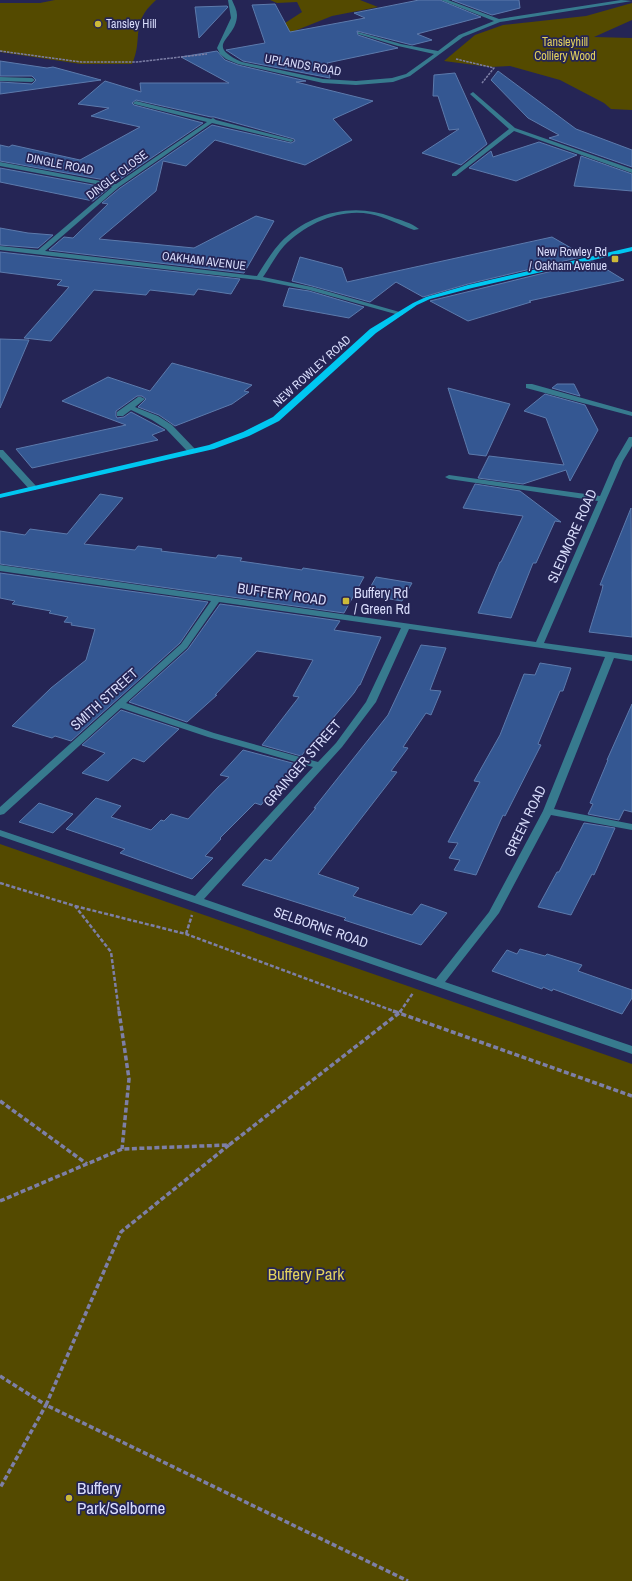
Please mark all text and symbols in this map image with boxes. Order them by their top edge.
place label: Tansley Hill [106,16,157,32]
marker: Tansley Hill [93,19,103,29]
park label: Tansleyhill Colliery Wood [534,34,596,64]
street label: UPLANDS ROAD [263,50,343,80]
street label: DINGLE CLOSE [83,147,151,203]
street label: DINGLE ROAD [25,150,95,178]
place label: New Rowley Rd / Oakham Avenue [529,244,607,274]
street label: OAKHAM AVENUE [161,248,247,274]
marker: New Rowley Rd / Oakham Avenue [610,254,620,264]
street label: NEW ROWLEY ROAD [270,332,354,410]
street label: SLEDMORE ROAD [543,486,601,586]
street label: BUFFERY ROAD [236,579,328,609]
place label: Buffery Rd / Green Rd [354,584,410,618]
marker: Buffery Rd / Green Rd [341,596,351,606]
street label: SMITH STREET [67,664,141,734]
street label: GRAINGER STREET [259,716,345,810]
street label: GREEN ROAD [500,782,550,860]
street label: SELBORNE ROAD [271,902,371,952]
park label: Buffery Park [268,1262,344,1285]
place label: Buffery Park/Selborne [77,1476,166,1519]
marker: Buffery Park/Selborne [64,1493,74,1503]

